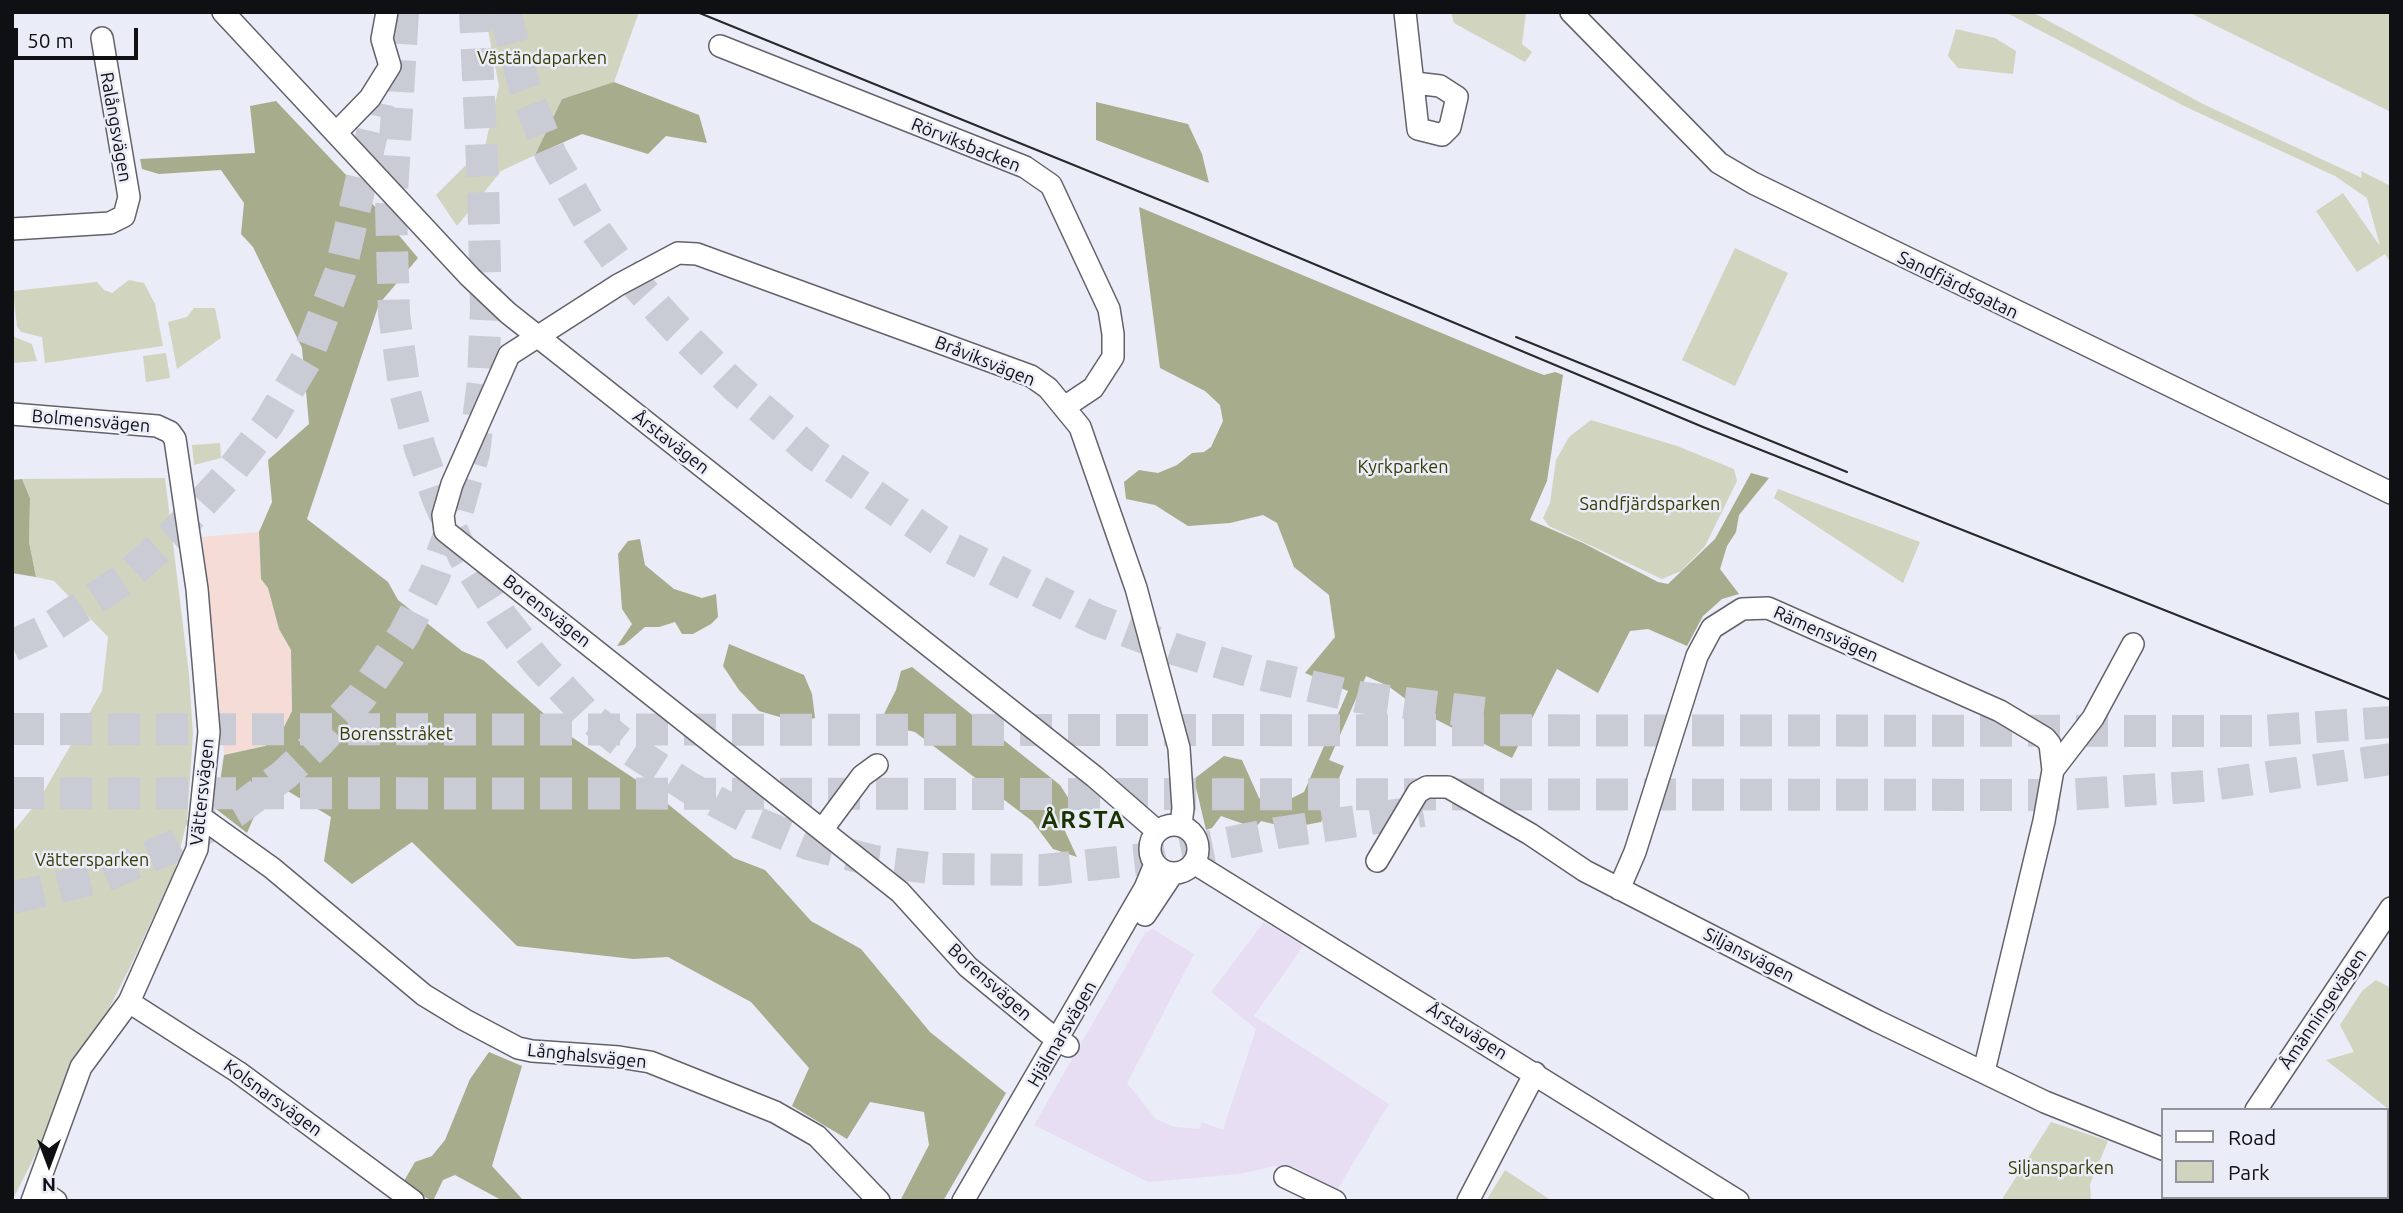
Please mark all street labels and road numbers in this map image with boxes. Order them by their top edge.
street label: Ralångsvägen [96,70,136,184]
street label: Rörviksbacken [908,113,1024,177]
street label: Sandfjärdsgatan [1894,247,2022,323]
street label: Bråviksvägen [932,331,1038,391]
street label: Bolmensvägen [31,405,151,437]
street label: Årstavägen [628,405,714,479]
street label: Borensvägen [499,570,595,652]
street label: Rämensvägen [1770,601,1882,667]
street label: Vättersvägen [186,737,218,847]
street label: Siljansvägen [1700,923,1798,987]
street label: Borensvägen [944,939,1036,1025]
street label: Åmänningevägen [2275,945,2371,1073]
street label: Hjälmarsvägen [1023,977,1101,1091]
street label: Årstavägen [1423,998,1511,1064]
street label: Långhalsvägen [526,1039,648,1073]
street label: Kolsnarsvägen [220,1055,326,1141]

